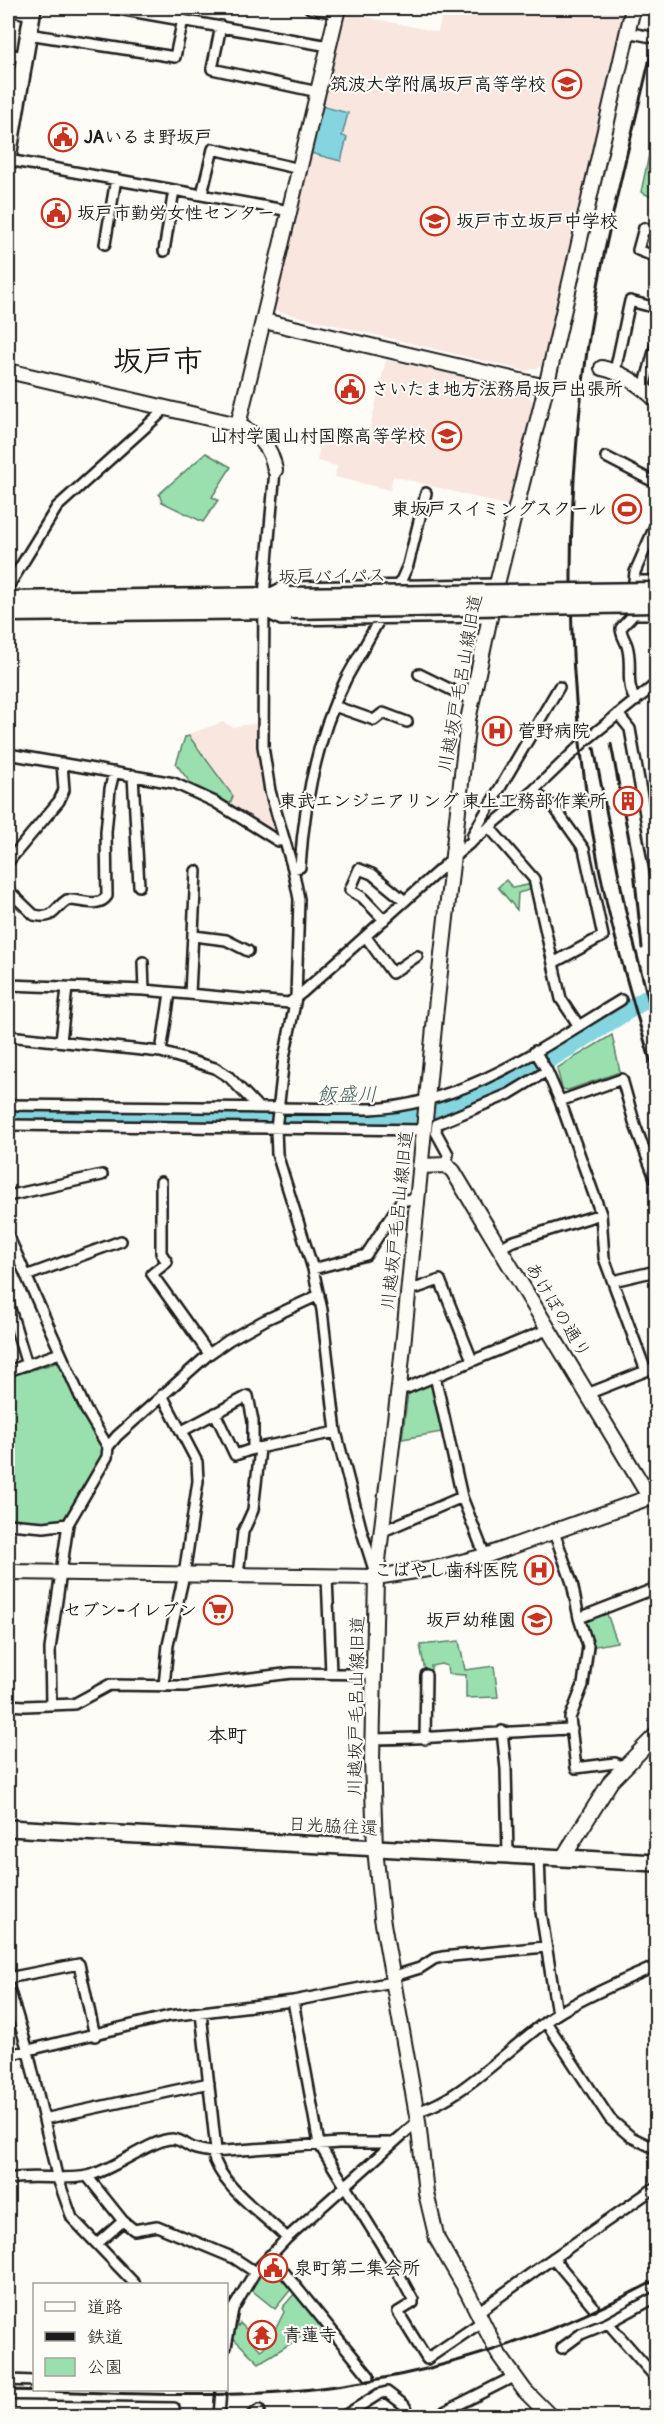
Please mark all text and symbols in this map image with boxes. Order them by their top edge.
school or university icon: 筑波大学附属坂戸高等学校 [551,68,583,100]
place label: 筑波大学附属坂戸高等学校 [330,73,546,96]
public building icon: JAいるま野坂戸 [47,121,79,153]
place label: JAいるま野坂戸 [84,126,212,149]
public building icon: 坂戸市勤労女性センター [40,197,72,229]
place label: 坂戸市勤労女性センター [77,202,275,225]
school or university icon: 坂戸市立坂戸中学校 [419,205,451,237]
place label: 坂戸市立坂戸中学校 [456,210,618,233]
district label: 坂戸市 [113,343,203,380]
public building icon: さいたま地方法務局坂戸出張所 [334,373,366,405]
place label: さいたま地方法務局坂戸出張所 [371,378,623,401]
school or university icon: 山村学園山村国際高等学校 [431,420,463,452]
place label: 山村学園山村国際高等学校 [210,425,426,448]
sports icon: 東坂戸スイミングスクール [611,493,643,525]
place label: 東坂戸スイミングスクール [392,498,606,521]
street label: 坂戸バイパス [278,564,386,589]
street label: 川越坂戸毛呂山線旧道 [434,592,487,774]
hospital icon: 菅野病院 [481,715,513,747]
place label: 菅野病院 [518,720,590,743]
building icon: 東武エンジニアリング 東上工務部作業所 [612,785,644,817]
place label: 東武エンジニアリング 東上工務部作業所 [279,790,607,813]
water label: 飯盛川 [317,1082,377,1107]
street label: 川越坂戸毛呂山線旧道 [377,1129,418,1311]
street label: あけぼの通り [520,1258,595,1362]
hospital icon: こばやし歯科医院 [523,1554,555,1586]
place label: こばやし歯科医院 [374,1559,518,1582]
supermarket icon: セブン-イレブン [202,1594,234,1626]
place label: セブン-イレブン [63,1599,197,1622]
school or university icon: 坂戸幼稚園 [521,1604,553,1636]
place label: 坂戸幼稚園 [426,1609,516,1632]
street label: 川越坂戸毛呂山線旧道 [343,1616,370,1796]
district label: 本町 [207,1723,247,1748]
street label: 日光脇往還 [287,1813,379,1840]
public building icon: 泉町第二集会所 [257,2252,289,2284]
place label: 泉町第二集会所 [294,2257,420,2280]
legend [33,2283,228,2391]
text: 道路 [87,2296,123,2319]
temple icon: 青蓮寺 [246,2319,278,2351]
place label: 青蓮寺 [283,2324,337,2347]
text: 鉄道 [87,2326,123,2349]
text: 公園 [87,2356,123,2379]

